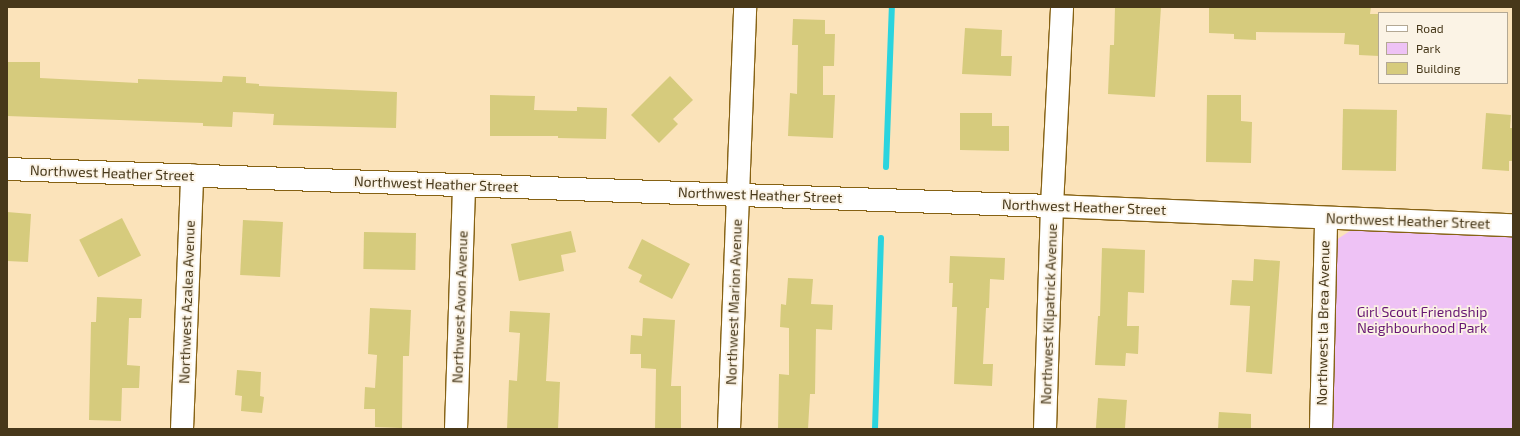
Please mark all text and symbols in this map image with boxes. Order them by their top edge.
legend [1378,12,1508,84]
text: Road [1416,21,1444,35]
text: Park [1416,41,1441,55]
text: Building [1416,61,1460,75]
street label: Northwest Heather Street [29,162,195,184]
street label: Northwest Heather Street [353,173,519,195]
street label: Northwest Heather Street [677,184,843,206]
street label: Northwest Heather Street [1001,196,1167,218]
street label: Northwest Heather Street [1325,210,1491,232]
street label: Northwest Marion Avenue [723,218,745,386]
street label: Northwest Azalea Avenue [176,220,198,384]
street label: Northwest Kilpatrick Avenue [1037,223,1061,405]
street label: Northwest Avon Avenue [449,230,471,384]
street label: Northwest la Brea Avenue [1313,240,1333,406]
park label: Girl Scout Friendship Neighbourhood Park [1356,304,1488,336]

